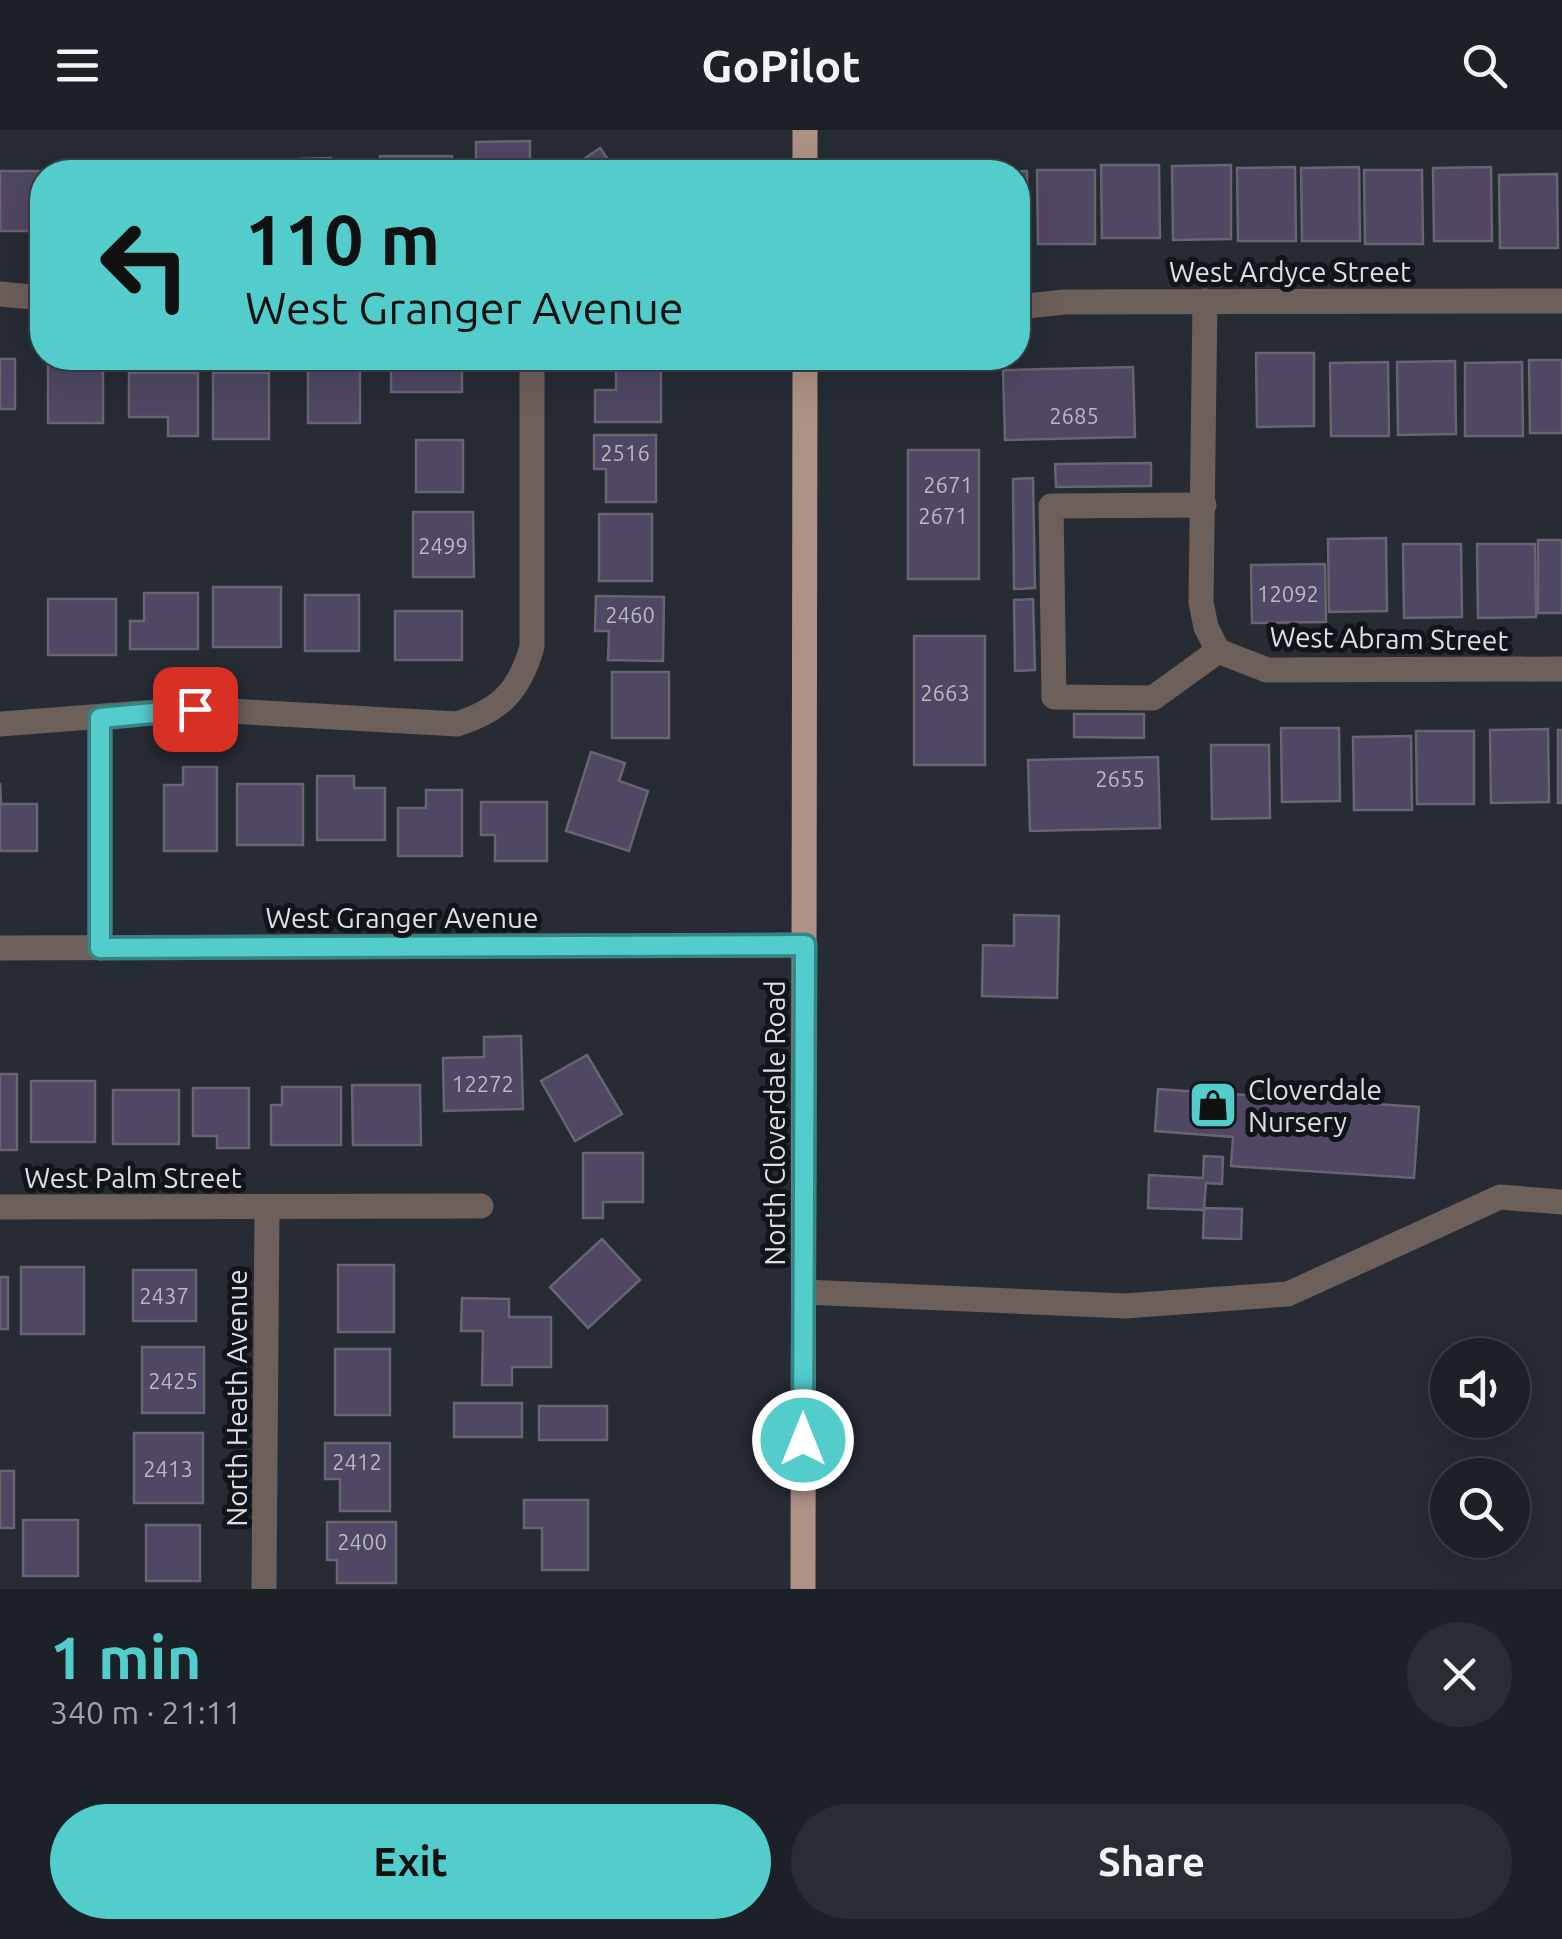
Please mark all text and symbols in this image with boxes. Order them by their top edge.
icon: menu [50,38,105,93]
icon: search [1457,38,1512,93]
text: GoPilot [701,40,861,91]
icon: left [80,200,210,330]
text: 110 m [245,200,440,278]
street label: West Ardyce Street [1169,256,1411,287]
text: West Granger Avenue [245,282,684,333]
house number: 2685 [1049,403,1099,428]
house number: 2516 [600,440,650,465]
house number: 2671 [923,472,973,497]
house number: 2671 [918,503,968,528]
house number: 2499 [418,533,468,558]
house number: 12092 [1257,581,1319,606]
house number: 2460 [605,602,655,627]
street label: West Abram Street [1269,620,1509,656]
pin [153,667,238,752]
house number: 2663 [920,680,970,705]
icon: arrive [168,682,223,737]
house number: 2655 [1095,766,1145,791]
street label: West Granger Avenue [266,902,538,933]
street label: North Cloverdale Road [759,980,790,1266]
house number: 12272 [452,1071,514,1096]
place label: Cloverdale Nursery [1248,1074,1382,1137]
shop icon: Cloverdale Nursery [1187,1079,1239,1131]
street label: West Palm Street [24,1162,242,1193]
street label: North Heath Avenue [221,1269,252,1527]
house number: 2437 [139,1283,189,1308]
map controls [1430,1338,1530,1558]
button: sound [1430,1338,1530,1438]
house number: 2425 [148,1368,198,1393]
position arrow [751,1388,855,1492]
house number: 2412 [332,1449,382,1474]
house number: 2413 [143,1456,193,1481]
button: search [1430,1458,1530,1558]
house number: 2400 [337,1529,387,1554]
button: close [1407,1622,1512,1727]
text: 1 min [50,1623,202,1690]
text: 340 m · 21:11 [50,1694,242,1730]
button: Exit [50,1804,771,1919]
button: Share [791,1804,1512,1919]

